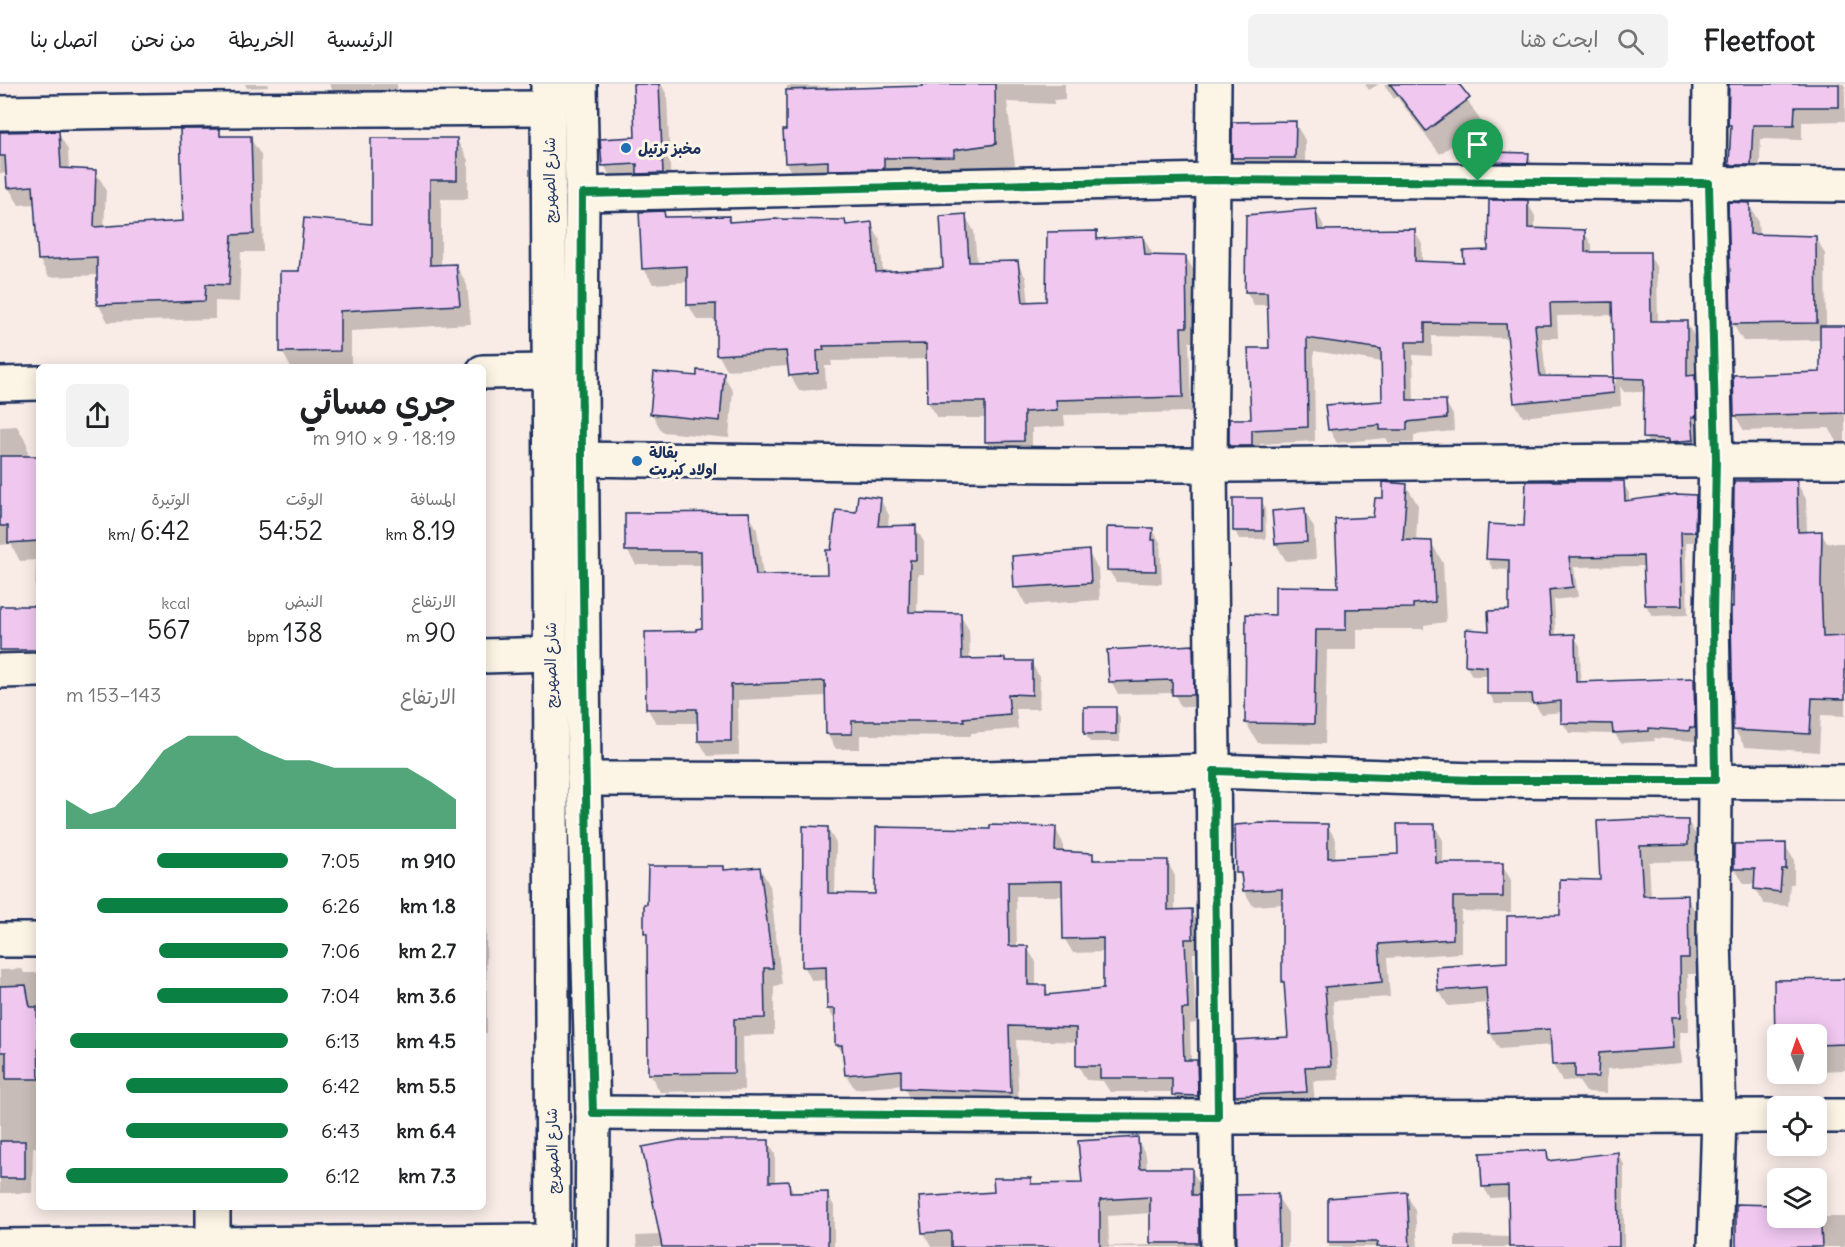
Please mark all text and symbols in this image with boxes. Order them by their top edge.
search box [1248,14,1668,68]
text: Fleetfoot [1704,23,1815,59]
text: ابحث هنا [1520,25,1599,53]
icon: search [1614,25,1647,58]
text: اتصل بنا [30,26,98,53]
text: من نحن [131,26,196,53]
text: الخريطة [229,26,294,53]
text: الرئيسية [327,26,393,53]
pin [1452,119,1503,181]
icon: arrive [1461,128,1494,161]
street label: شارع الصهريج [540,137,560,223]
place label: مخبز ترتيل [638,139,701,158]
marker: مخبز ترتيل [619,141,633,155]
text: جري مسائي [299,381,456,423]
button: share [66,384,129,447]
text: 18:19 · 9 × 910 m [313,425,456,450]
place label: بقالة اولاد كبريت [649,443,717,479]
marker: بقالة اولاد كبريت [630,454,644,468]
text: الوتيرة [151,489,190,509]
text: الوقت [286,489,323,509]
text: المسافة [410,489,456,509]
text: 6:42 [140,514,190,547]
text: 54:52 [258,514,323,547]
text: 8.19 [411,514,456,547]
text: /km [108,524,140,544]
text: km [385,524,411,544]
text: النبض [285,591,323,611]
text: الارتفاع [411,591,456,611]
text: kcal [161,593,190,613]
text: 567 [147,613,190,646]
text: 138 [283,616,323,649]
text: 90 [424,616,456,649]
street label: شارع الصهريج [541,622,561,708]
text: bpm [247,626,283,646]
text: m [406,626,424,646]
text: 143–153 m [66,682,161,707]
text: الارتفاع [400,684,456,709]
text: 7:05 [321,848,360,873]
text: 910 m [401,848,456,873]
text: 6:26 [321,893,360,918]
text: 1.8 km [400,893,456,918]
text: 7:06 [321,938,360,963]
text: 2.7 km [399,938,456,963]
text: 7:04 [321,983,360,1008]
text: 3.6 km [396,983,456,1008]
north arrow [1767,1024,1827,1084]
map controls [1767,1024,1827,1228]
text: 6:13 [325,1028,360,1053]
text: 4.5 km [396,1028,456,1053]
text: 6:42 [321,1073,360,1098]
text: 5.5 km [396,1073,456,1098]
button: locate [1767,1096,1827,1156]
street label: شارع الصهريج [542,1108,563,1194]
text: 6:43 [321,1118,360,1143]
text: 6.4 km [397,1118,456,1143]
text: 6:12 [325,1163,360,1188]
text: 7.3 km [398,1163,456,1188]
button: layers [1767,1168,1827,1228]

